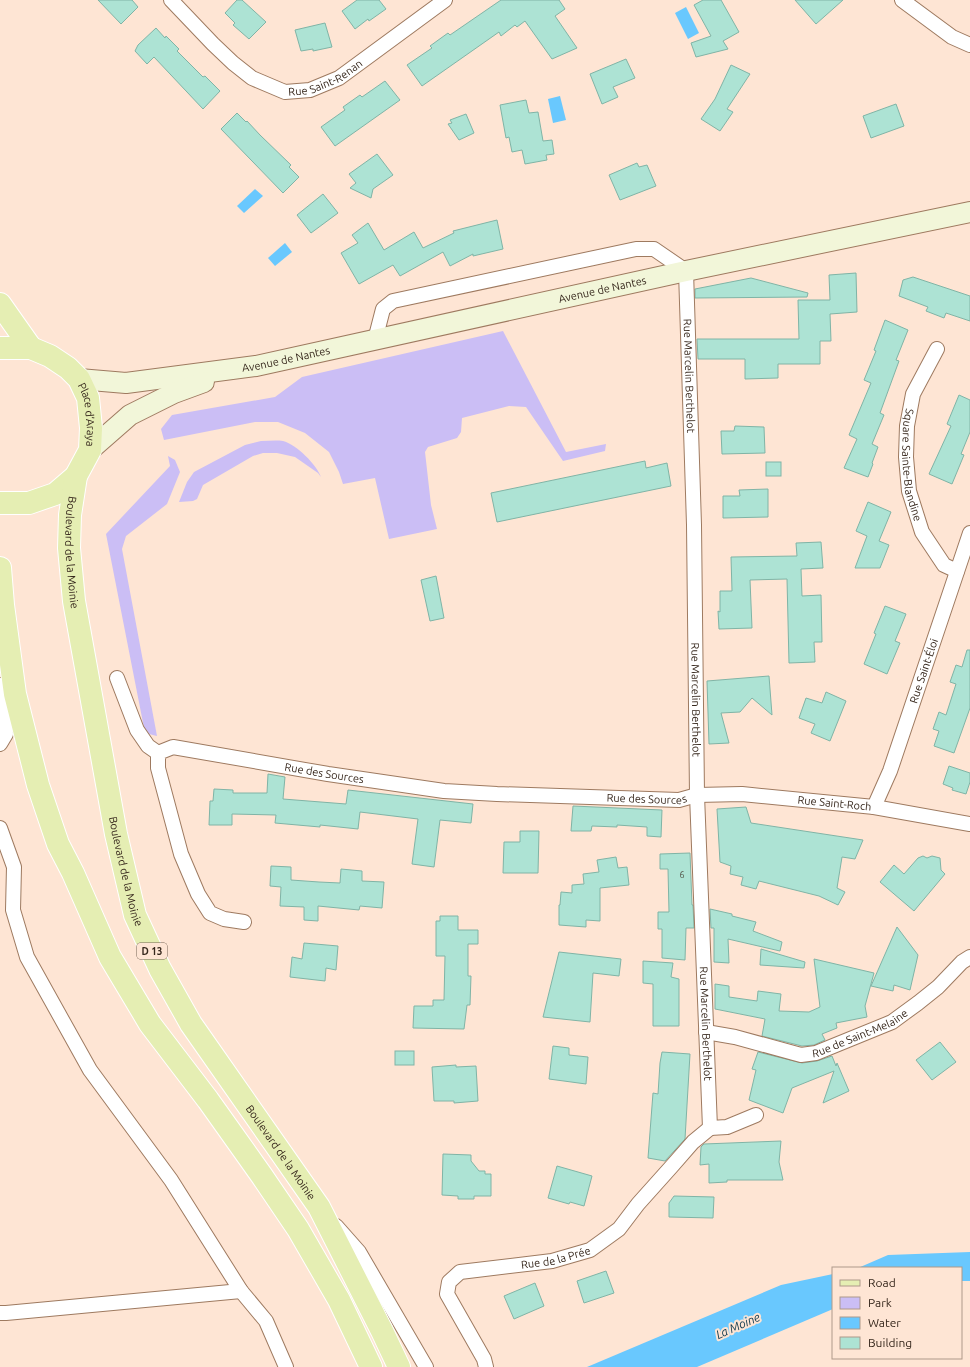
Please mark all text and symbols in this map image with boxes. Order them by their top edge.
street label: Rue Saint-Renan [288,57,365,98]
street label: Avenue de Nantes [557,274,648,305]
street label: Rue Marcelin Berthelot [682,318,697,434]
street label: Avenue de Nantes [241,344,331,374]
street label: Place d’Araya [76,381,97,447]
street label: Square Sainte-Blandine [900,408,924,523]
street label: Boulevard de la Moinie [63,495,81,610]
street label: Rue Saint-Éloi [907,637,940,705]
street label: Rue Marcelin Berthelot [689,642,703,758]
street label: Rue des Sources [284,761,365,785]
street label: Rue des Sources [606,792,688,806]
street label: Rue Saint-Roch [797,794,872,813]
street label: Boulevard de la Moinie [107,815,145,928]
house number: 6 [679,870,685,880]
road number: D 13 [137,943,167,959]
street label: Rue Marcelin Berthelot [698,966,714,1082]
street label: Rue de Saint-Melaine [811,1007,910,1059]
street label: Boulevard de la Moinie [244,1103,318,1202]
street label: Rue de la Prée [520,1244,592,1271]
legend [832,1267,962,1359]
text: Road [868,1276,896,1289]
text: Park [868,1296,892,1309]
water label: La Moine [714,1310,762,1341]
text: Water [868,1316,901,1329]
text: Building [868,1336,912,1349]

